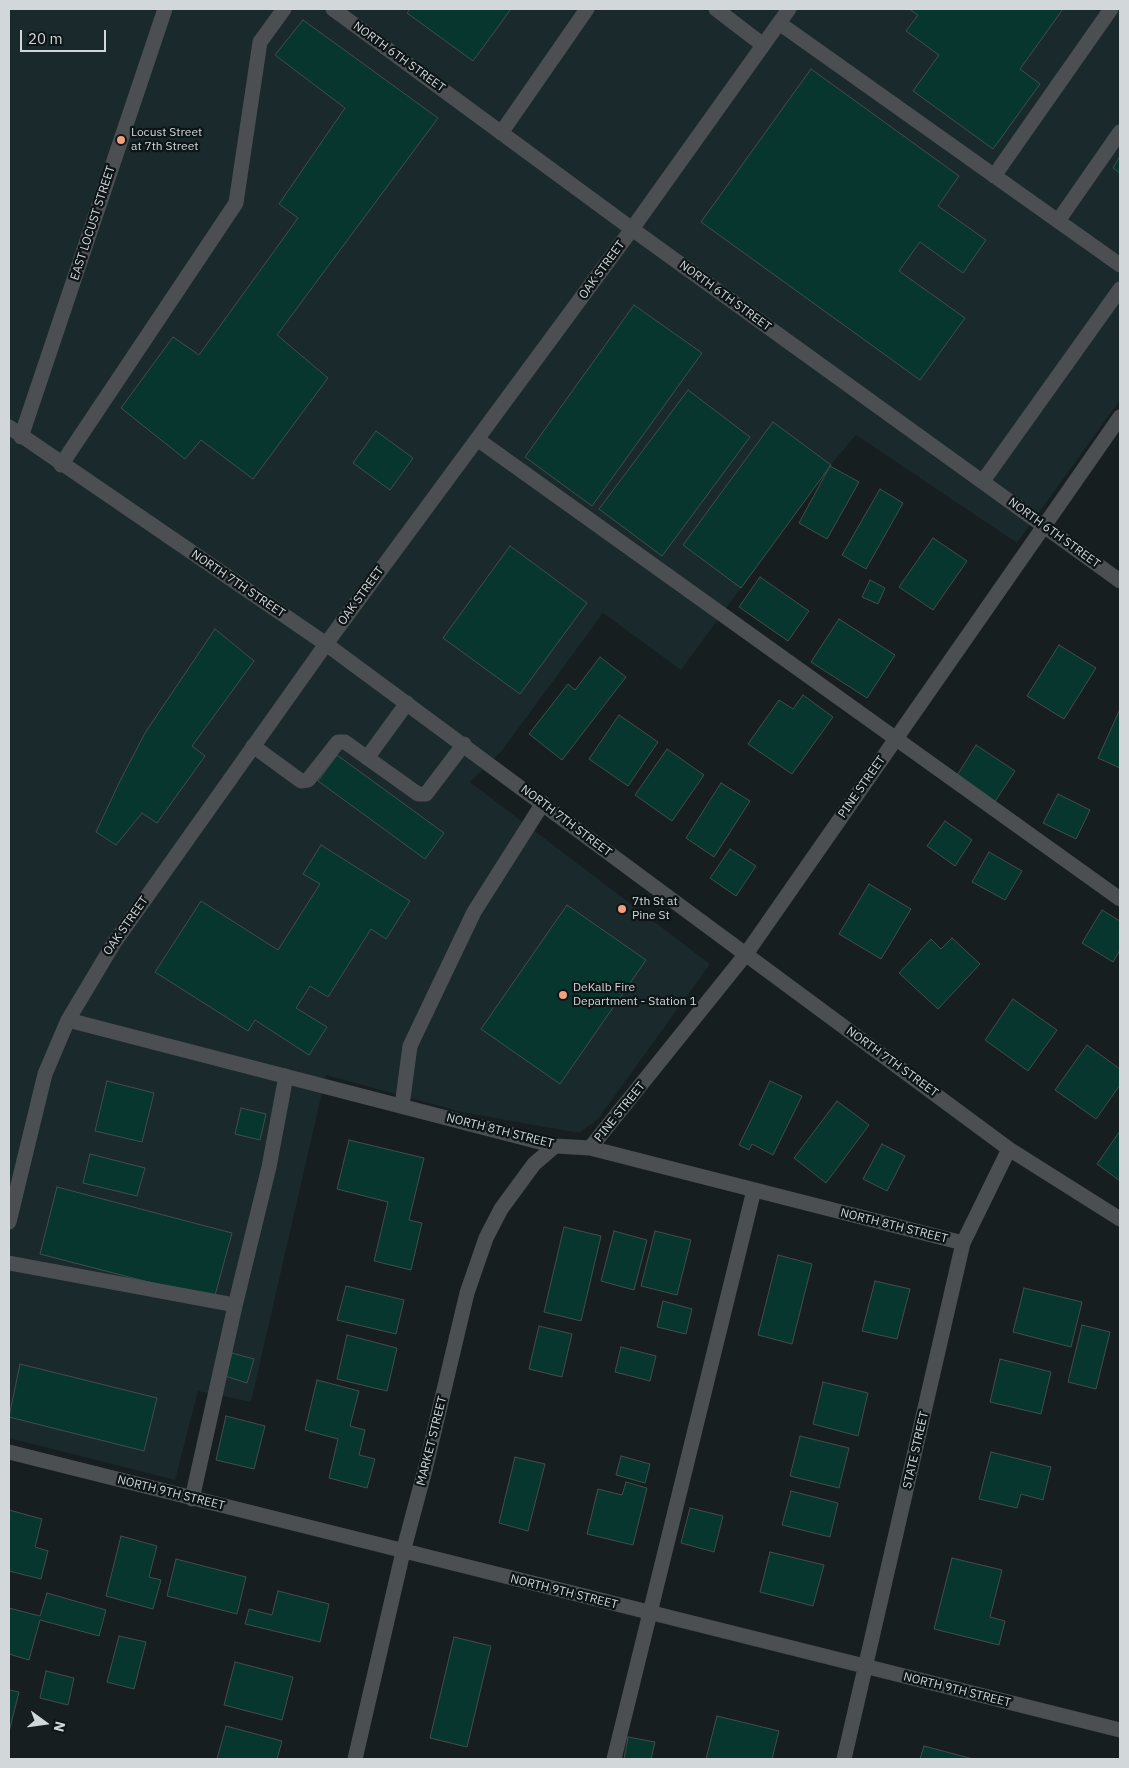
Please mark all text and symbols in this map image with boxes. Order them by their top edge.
street label: NORTH 6TH STREET [350,19,448,95]
scale bar [22,20,109,52]
text: 20 m [28,29,63,48]
place label: Locust Street at 7th Street [131,126,202,154]
marker: Locust Street at 7th Street [115,134,127,146]
street label: EAST LOCUST STREET [68,164,118,282]
street label: OAK STREET [576,238,628,302]
street label: NORTH 6TH STREET [676,258,774,334]
street label: NORTH 6TH STREET [1005,495,1103,571]
street label: NORTH 7TH STREET [188,547,288,621]
street label: OAK STREET [335,564,387,628]
street label: PINE STREET [835,753,889,821]
street label: NORTH 7TH STREET [518,782,614,860]
street label: OAK STREET [100,894,152,958]
place label: 7th St at Pine St [632,895,678,923]
marker: 7th St at Pine St [616,903,628,915]
place label: DeKalb Fire Department - Station 1 [573,981,697,1009]
marker: DeKalb Fire Department - Station 1 [557,989,569,1001]
street label: NORTH 7TH STREET [843,1024,941,1100]
street label: PINE STREET [592,1079,648,1145]
street label: NORTH 8TH STREET [445,1111,555,1151]
street label: NORTH 8TH STREET [839,1206,949,1246]
street label: MARKET STREET [414,1395,450,1487]
street label: STATE STREET [900,1410,932,1490]
street label: NORTH 9TH STREET [116,1473,226,1513]
street label: NORTH 9TH STREET [509,1572,619,1612]
street label: NORTH 9TH STREET [902,1670,1012,1710]
north arrow [20,1698,70,1748]
text: N [50,1720,70,1734]

